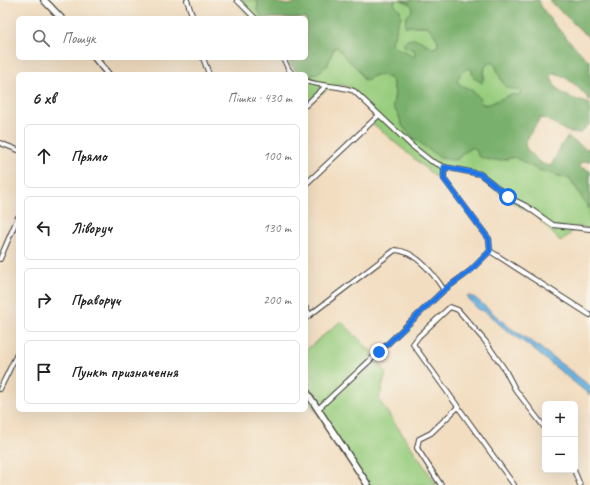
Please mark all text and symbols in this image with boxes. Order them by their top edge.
search box [16,16,308,60]
icon: search [30,27,52,49]
text: Пошук [62,29,95,48]
text: 6 хв [32,88,56,109]
text: Пішки · 430 m [228,90,292,106]
icon: ahead [33,145,55,167]
text: Прямо [71,147,107,166]
text: 100 m [263,148,291,164]
route start [499,188,517,206]
icon: left [33,217,55,239]
text: Ліворуч [71,219,112,238]
text: 130 m [263,220,291,236]
icon: right [33,289,55,311]
text: Праворуч [71,291,120,310]
text: 200 m [263,292,291,308]
route end [370,343,388,361]
icon: arrive [33,361,55,383]
text: Пункт призначення [71,363,178,382]
map controls [542,401,578,473]
button: + [542,401,578,437]
button: − [542,437,578,473]

